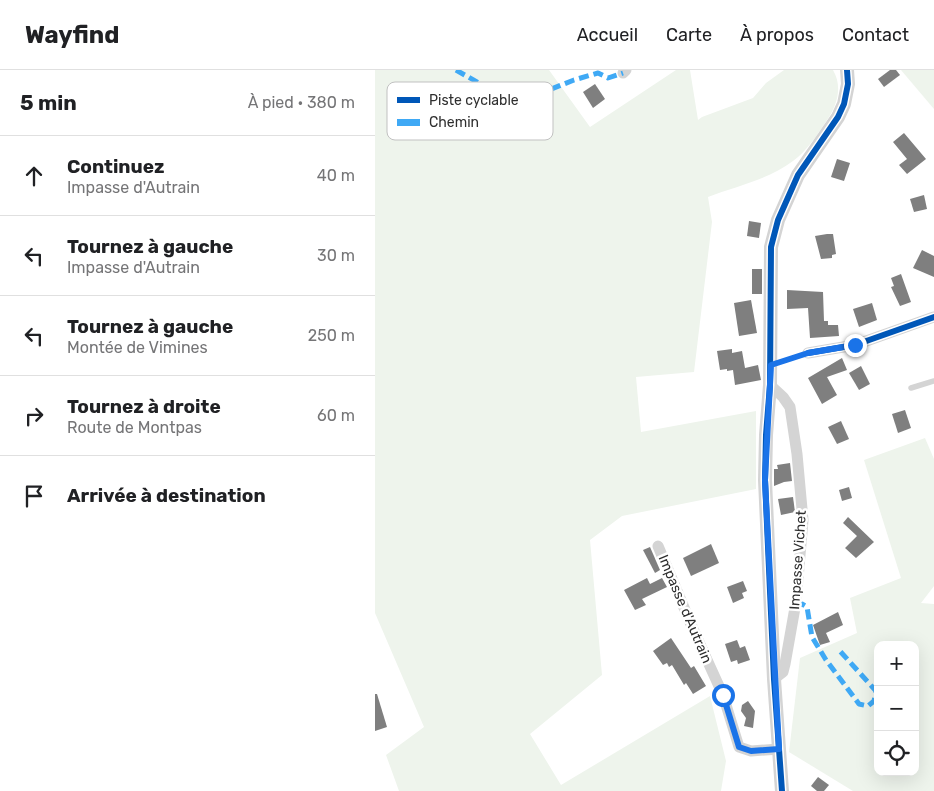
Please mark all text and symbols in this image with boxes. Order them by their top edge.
text: Wayfind [25,21,119,49]
text: Accueil [577,24,638,46]
text: Carte [666,24,712,46]
text: À propos [740,24,814,46]
text: Contact [842,24,909,46]
legend [387,82,553,140]
text: 5 min [20,90,77,115]
text: Piste cyclable [429,92,519,109]
text: À pied · 380 m [248,93,355,112]
text: Chemin [429,114,479,131]
text: Continuez [67,155,165,178]
icon: ahead [20,162,48,190]
text: 40 m [317,166,355,185]
text: Impasse d'Autrain [67,178,200,197]
text: Tournez à gauche [67,235,233,258]
icon: left [20,242,48,270]
text: 30 m [317,246,355,265]
text: Impasse d'Autrain [67,258,200,277]
text: Tournez à gauche [67,315,233,338]
icon: left [20,322,48,350]
text: 250 m [308,326,355,345]
route end [844,334,867,357]
text: Montée de Vimines [67,338,208,357]
text: Tournez à droite [67,395,221,418]
icon: right [20,402,48,430]
text: 60 m [317,406,355,425]
text: Route de Montpas [67,418,202,437]
icon: arrive [20,482,48,510]
text: Arrivée à destination [67,484,266,507]
street label: Impasse Vichet [786,509,810,610]
street label: Impasse d'Autrain [654,552,716,666]
map controls [874,641,919,776]
button: + [874,641,919,686]
route start [712,684,735,707]
button: − [874,686,919,731]
button: locate [874,731,919,776]

